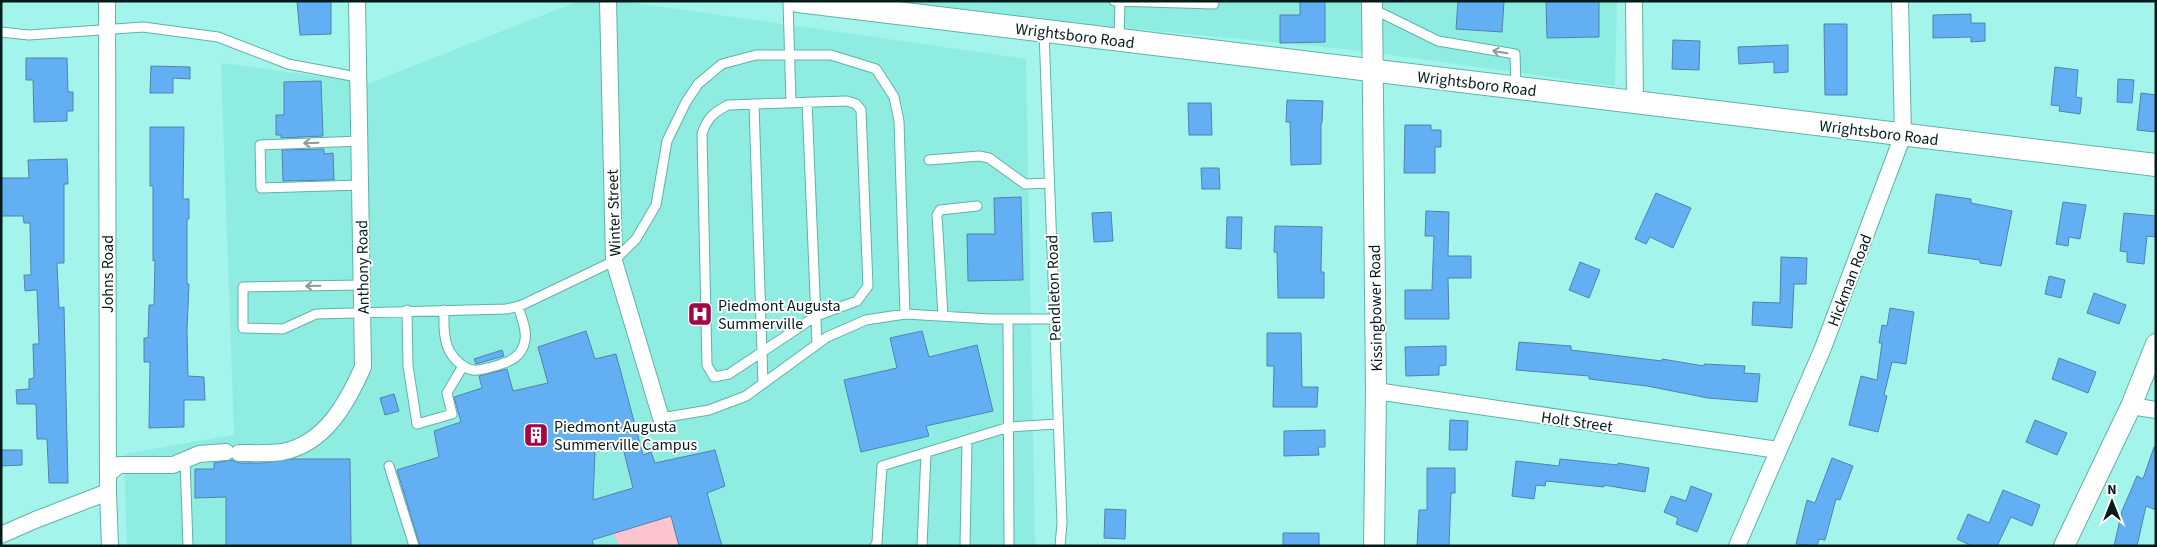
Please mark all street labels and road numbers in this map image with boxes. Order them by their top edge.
street label: Wrightsboro Road [1014,18,1136,54]
street label: Wrightsboro Road [1416,66,1538,102]
street label: Wrightsboro Road [1818,115,1940,151]
street label: Winter Street [601,168,627,257]
street label: Anthony Road [351,220,375,314]
street label: Hickman Road [1822,231,1878,330]
street label: Pendleton Road [1041,234,1067,341]
street label: Johns Road [97,235,119,313]
street label: Kissingbower Road [1364,244,1388,372]
street label: Holt Street [1540,406,1615,438]

